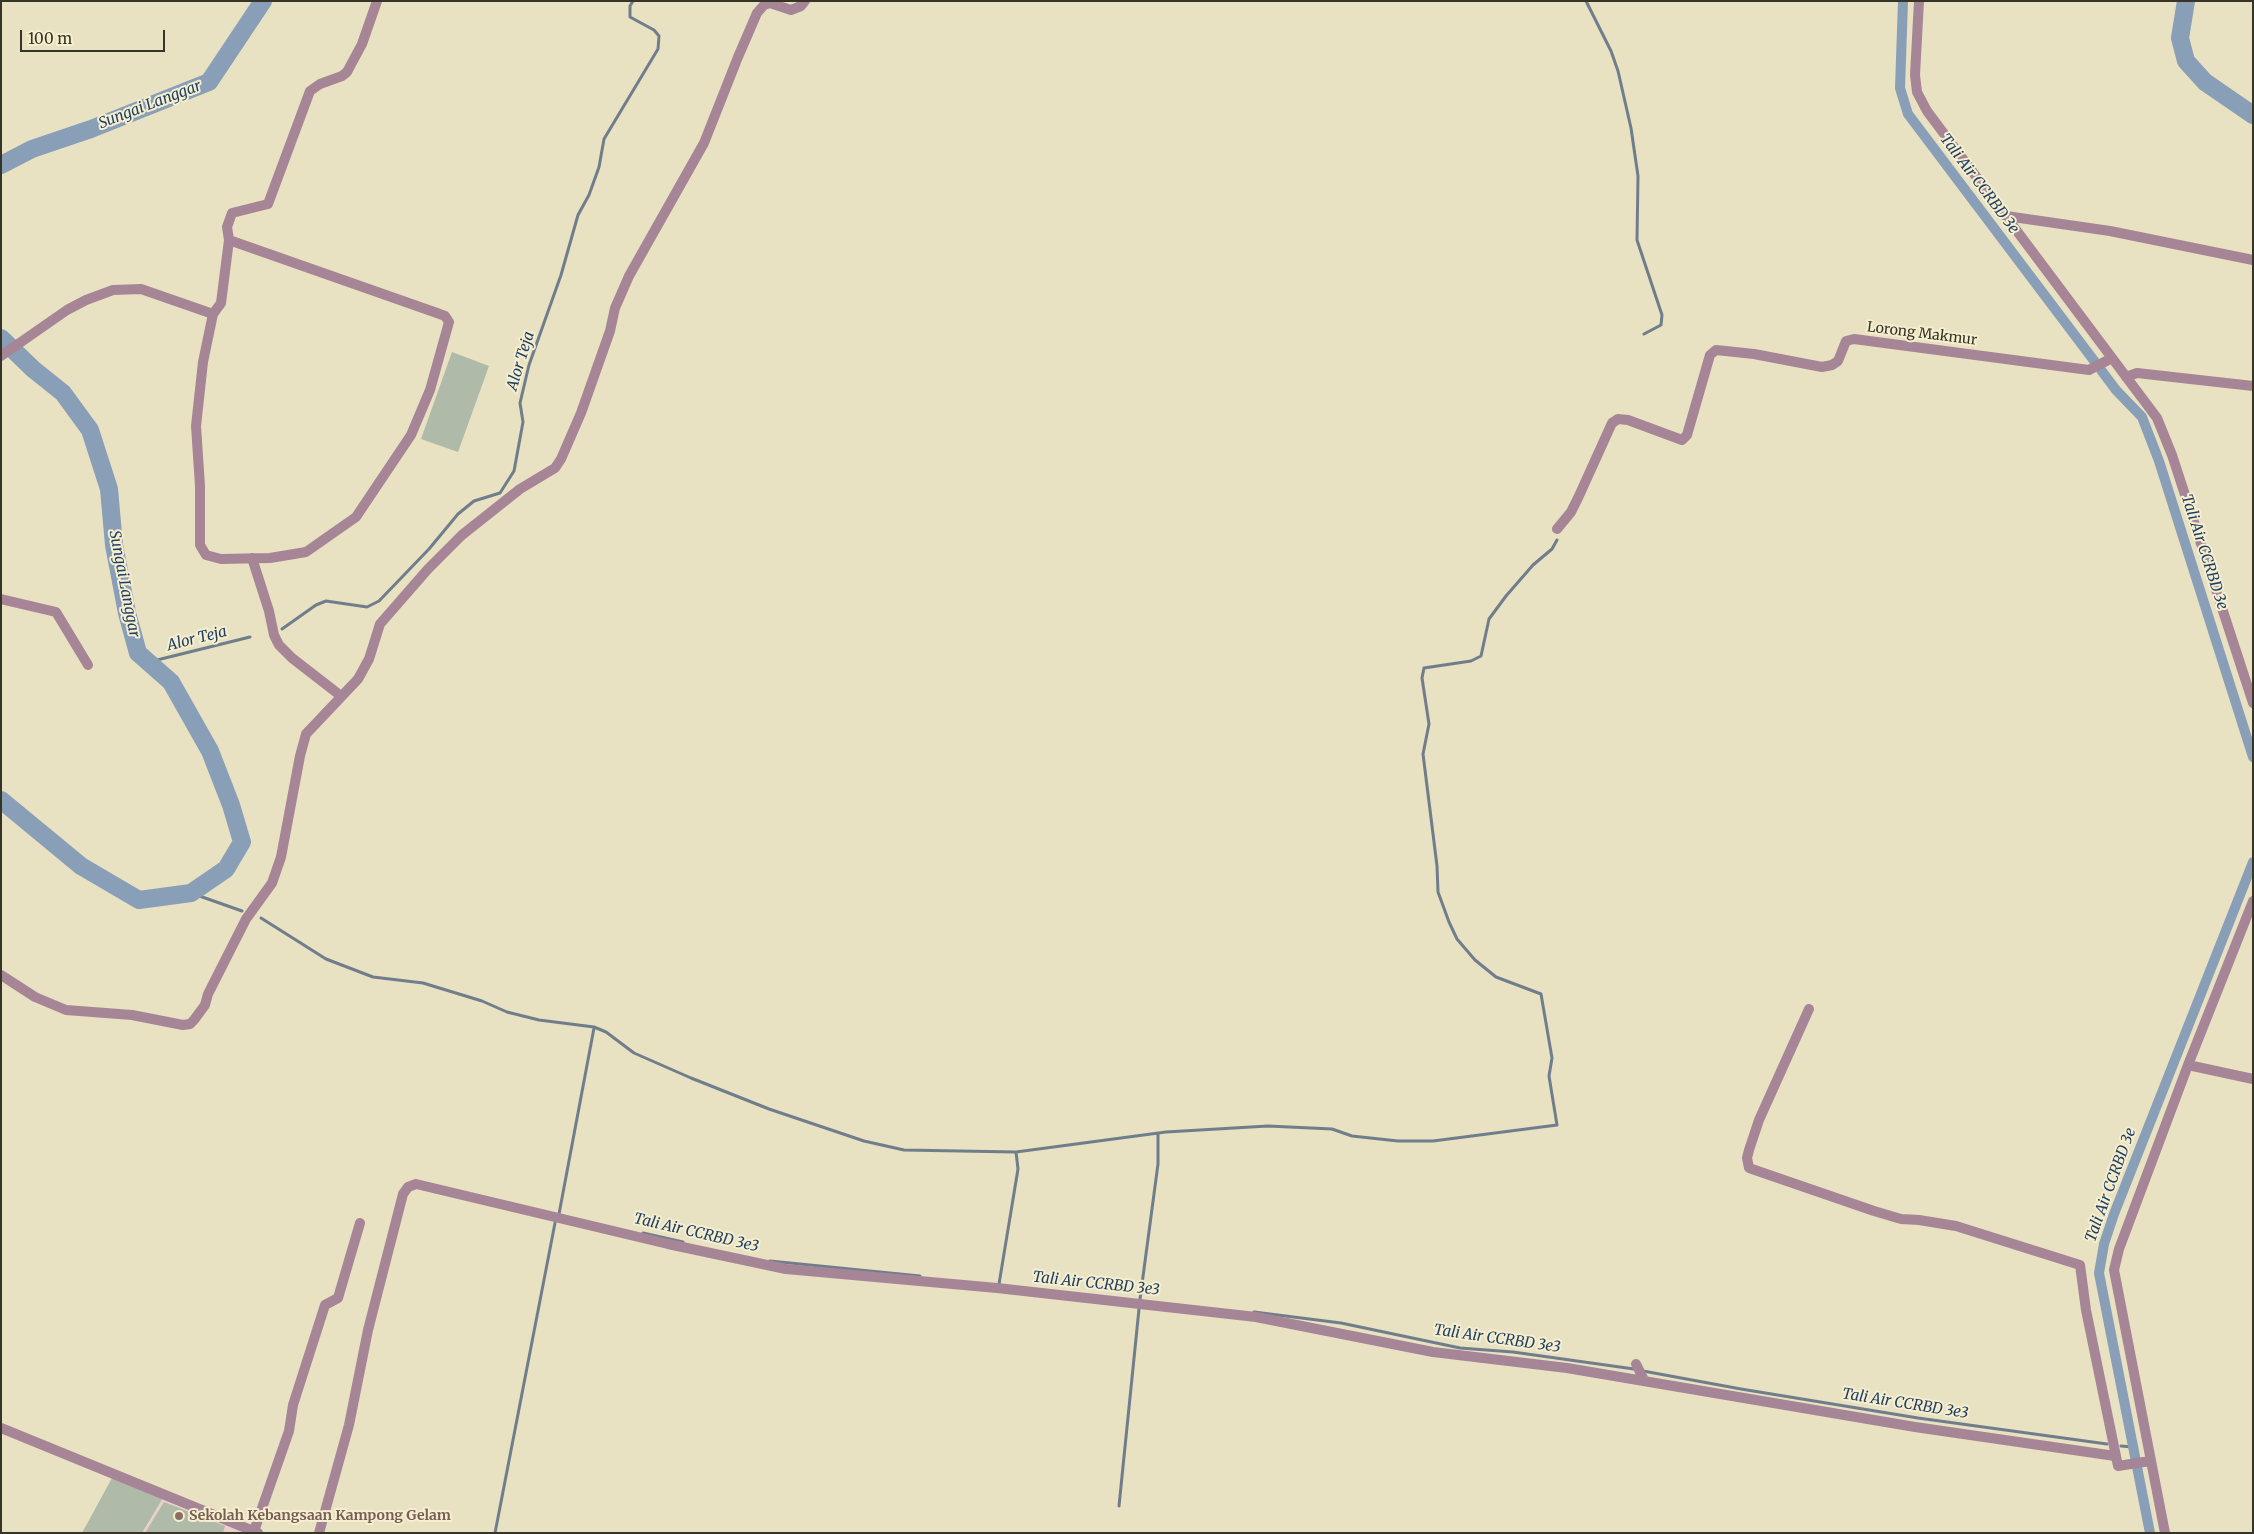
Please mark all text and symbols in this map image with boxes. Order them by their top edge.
scale bar [22,20,168,52]
text: 100 m [28,29,72,48]
water label: Sungai Langgar [96,77,204,133]
water label: Tali Air CCRBD 3e [1936,131,2022,237]
street label: Lorong Makmur [1866,319,1978,349]
water label: Alor Teja [504,329,538,393]
water label: Tali Air CCRBD 3e [2177,492,2231,612]
water label: Sungai Langgar [105,529,143,639]
water label: Alor Teja [165,623,229,655]
water label: Tali Air CCRBD 3e [2082,1125,2140,1245]
water label: Tali Air CCRBD 3e3 [632,1210,760,1256]
water label: Tali Air CCRBD 3e3 [1032,1268,1160,1300]
water label: Tali Air CCRBD 3e3 [1433,1321,1561,1357]
water label: Tali Air CCRBD 3e3 [1841,1385,1969,1423]
place label: Sekolah Kebangsaan Kampong Gelam [189,1508,451,1524]
marker: Sekolah Kebangsaan Kampong Gelam [173,1510,185,1522]

